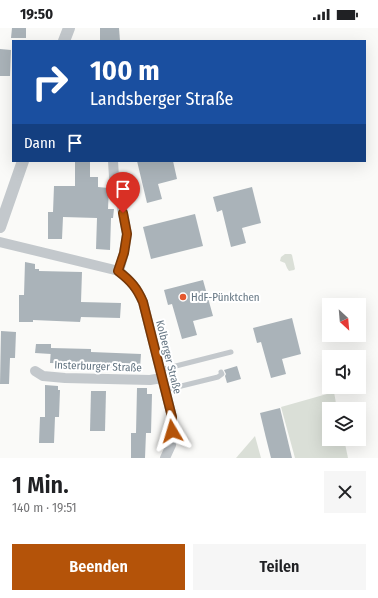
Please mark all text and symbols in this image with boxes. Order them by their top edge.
text: 19:50 [20,5,53,23]
text: 100 m [90,54,160,87]
icon: right [24,56,76,108]
text: Landsberger Straße [90,88,233,110]
icon: arrive [64,132,86,154]
text: Dann [24,134,56,152]
pin [106,172,140,213]
icon: arrive [112,178,134,200]
place label: HdF-Pünktchen [191,291,260,304]
marker: HdF-Pünktchen [178,292,188,302]
north arrow [322,298,366,342]
map controls [322,298,366,446]
street label: Kolberger Straße [153,319,184,395]
button: sound [322,350,366,394]
street label: Insterburger Straße [54,358,142,375]
button: layers [322,402,366,446]
position arrow [151,410,193,452]
text: 1 Min. [12,471,69,499]
button: close [324,471,366,513]
text: 140 m · 19:51 [12,500,77,515]
button: Beenden [12,544,185,590]
button: Teilen [193,544,366,590]

